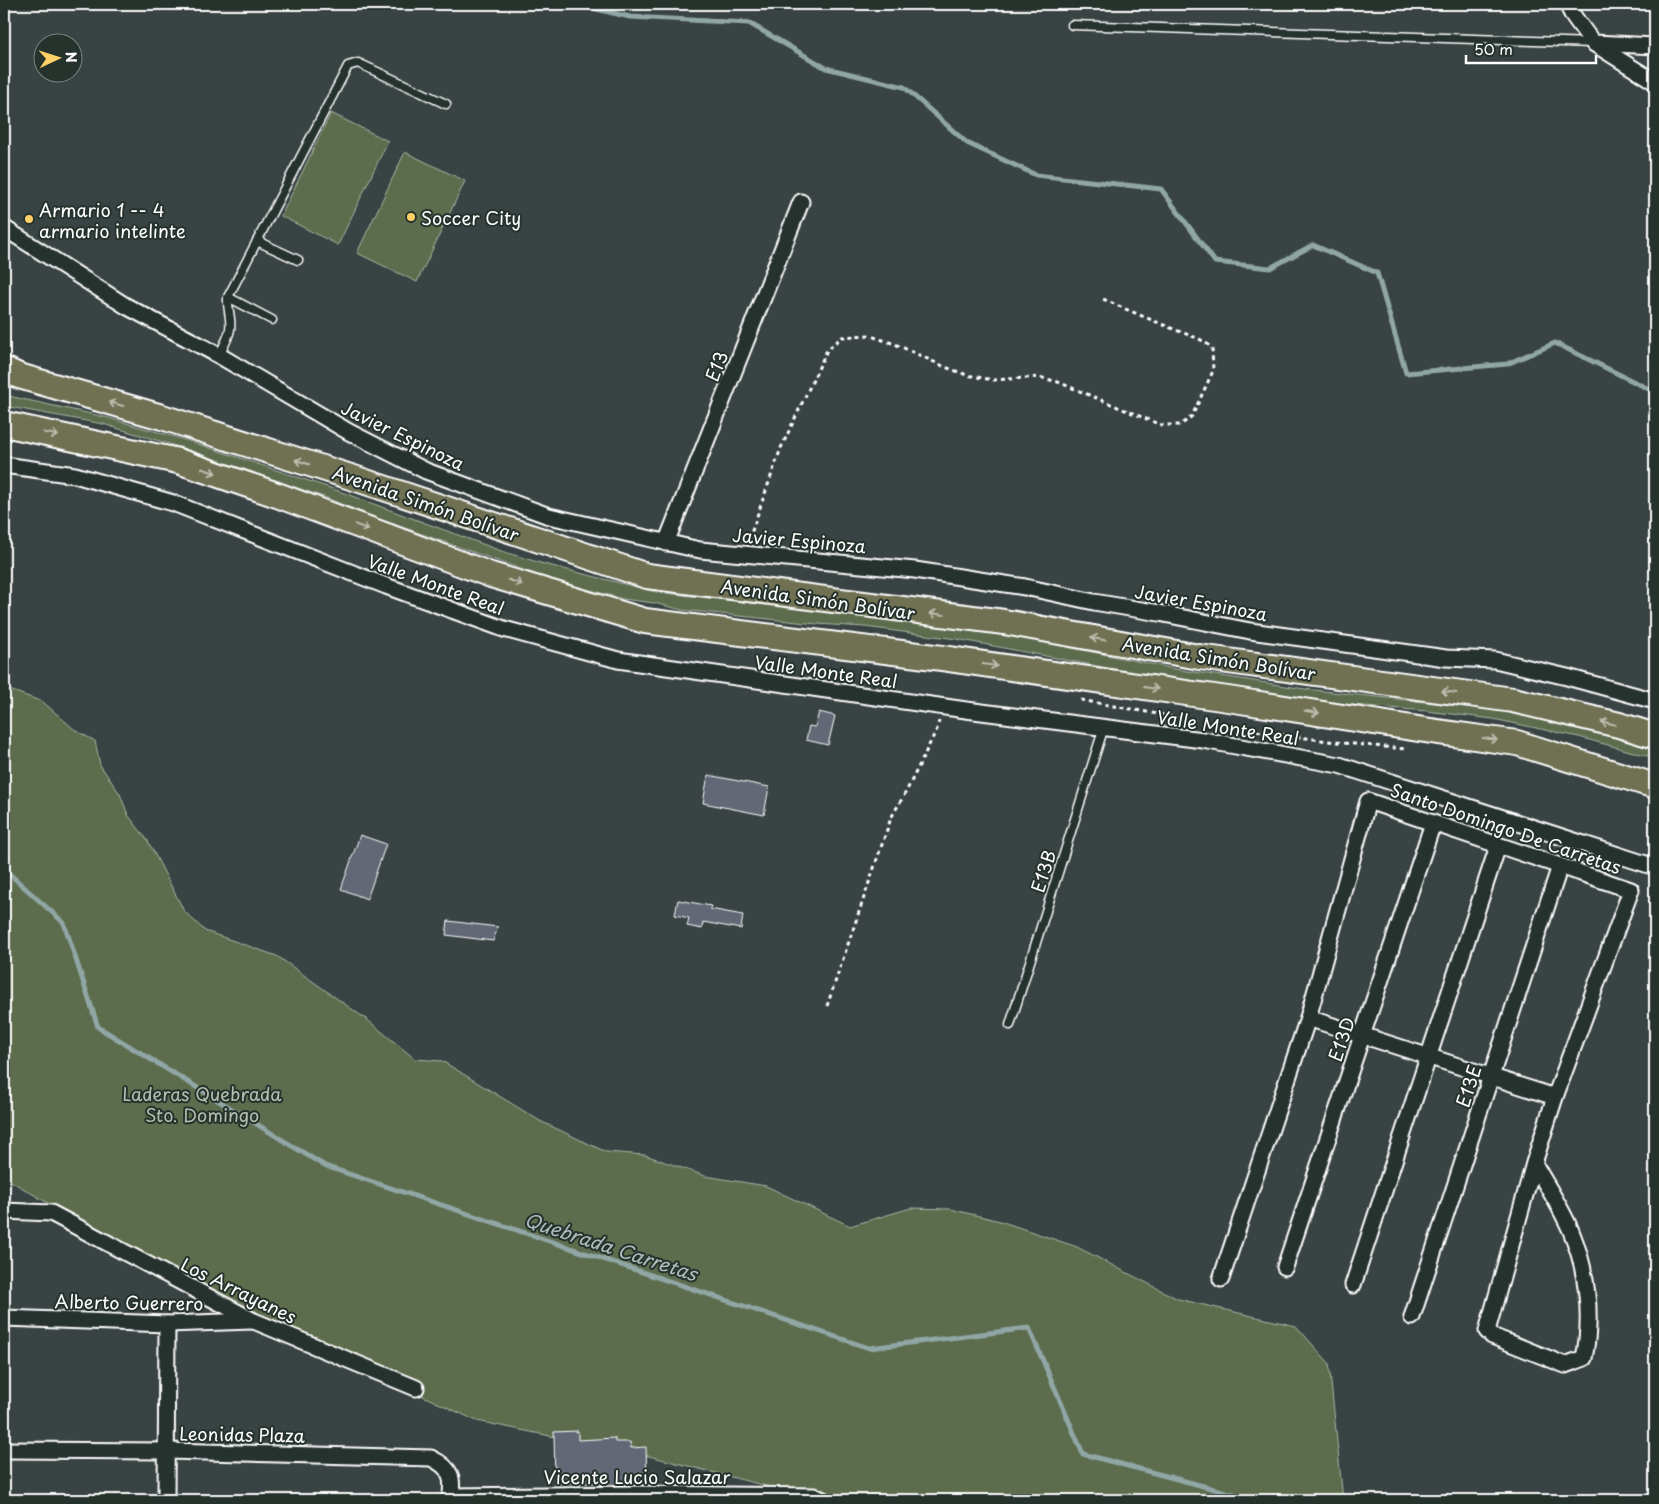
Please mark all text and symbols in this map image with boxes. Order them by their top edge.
north arrow [32,32,82,82]
scale bar [1466,32,1596,64]
text: 50 m [1474,37,1513,60]
text: N [61,51,82,63]
place label: Armario 1 -- 4 armario intelinte [39,196,186,244]
place label: Soccer City [421,204,521,231]
marker: Soccer City [405,211,417,223]
marker: Armario 1 -- 4 armario intelinte [23,213,35,225]
street label: E13 [698,347,734,385]
street label: Javier Espinoza [337,394,469,477]
one-way arrow [108,398,124,408]
one-way arrow [43,430,59,439]
one-way arrow [295,457,311,466]
street label: Avenida Simón Bolívar [329,458,524,548]
one-way arrow [201,467,217,477]
street label: Javier Espinoza [731,521,867,559]
one-way arrow [354,523,369,532]
street label: Valle Monte Real [364,547,508,621]
street label: Avenida Simón Bolívar [719,572,918,626]
street label: Javier Espinoza [1133,577,1269,627]
one-way arrow [507,578,523,588]
one-way arrow [930,609,946,619]
street label: Avenida Simón Bolívar [1120,629,1319,687]
one-way arrow [1090,633,1106,643]
street label: Valle Monte Real [753,648,899,694]
one-way arrow [982,660,998,670]
one-way arrow [1143,683,1159,693]
one-way arrow [1441,686,1457,696]
street label: Valle Monte Real [1155,702,1301,752]
one-way arrow [1303,707,1319,717]
one-way arrow [1601,718,1617,727]
one-way arrow [1481,734,1497,744]
street label: Santo Domingo De Carretas [1387,776,1625,880]
street label: E13B [1024,847,1062,895]
street label: E13D [1321,1013,1361,1065]
street label: E13E [1448,1061,1488,1111]
park label: Laderas Quebrada Sto. Domingo [122,1080,282,1128]
water label: Quebrada Carretas [521,1205,703,1288]
street label: Los Arrayanes [177,1250,301,1330]
street label: Alberto Guerrero [55,1287,203,1317]
street label: Leonidas Plaza [179,1419,306,1449]
street label: Vicente Lucio Salazar [544,1463,731,1490]

